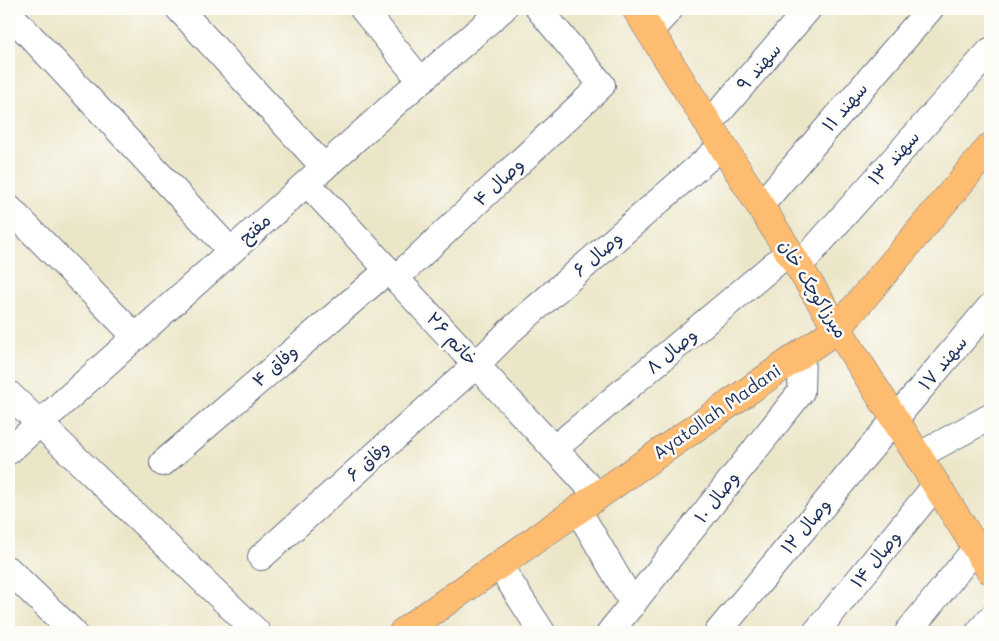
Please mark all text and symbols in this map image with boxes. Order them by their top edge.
street label: سهند ۹ [731,37,786,95]
street label: سهند ۱۱ [816,77,872,136]
street label: سهند ۱۳ [862,125,924,190]
street label: وصال ۴ [468,152,529,211]
street label: مفتح [233,208,276,250]
street label: وصال ۶ [567,225,627,282]
street label: میرزاکوچک خان [773,235,854,343]
street label: خاتم ۲۶ [420,306,484,372]
street label: وصال ۸ [641,322,702,379]
street label: سهند ۱۷ [912,330,972,395]
street label: وفاق ۴ [247,339,302,392]
street label: Ayatollah Madani [647,358,785,464]
street label: وفاق ۶ [341,434,394,486]
street label: وصال ۱۰ [688,465,744,527]
street label: وصال ۱۲ [775,492,836,559]
street label: وصال ۱۴ [845,524,906,592]

